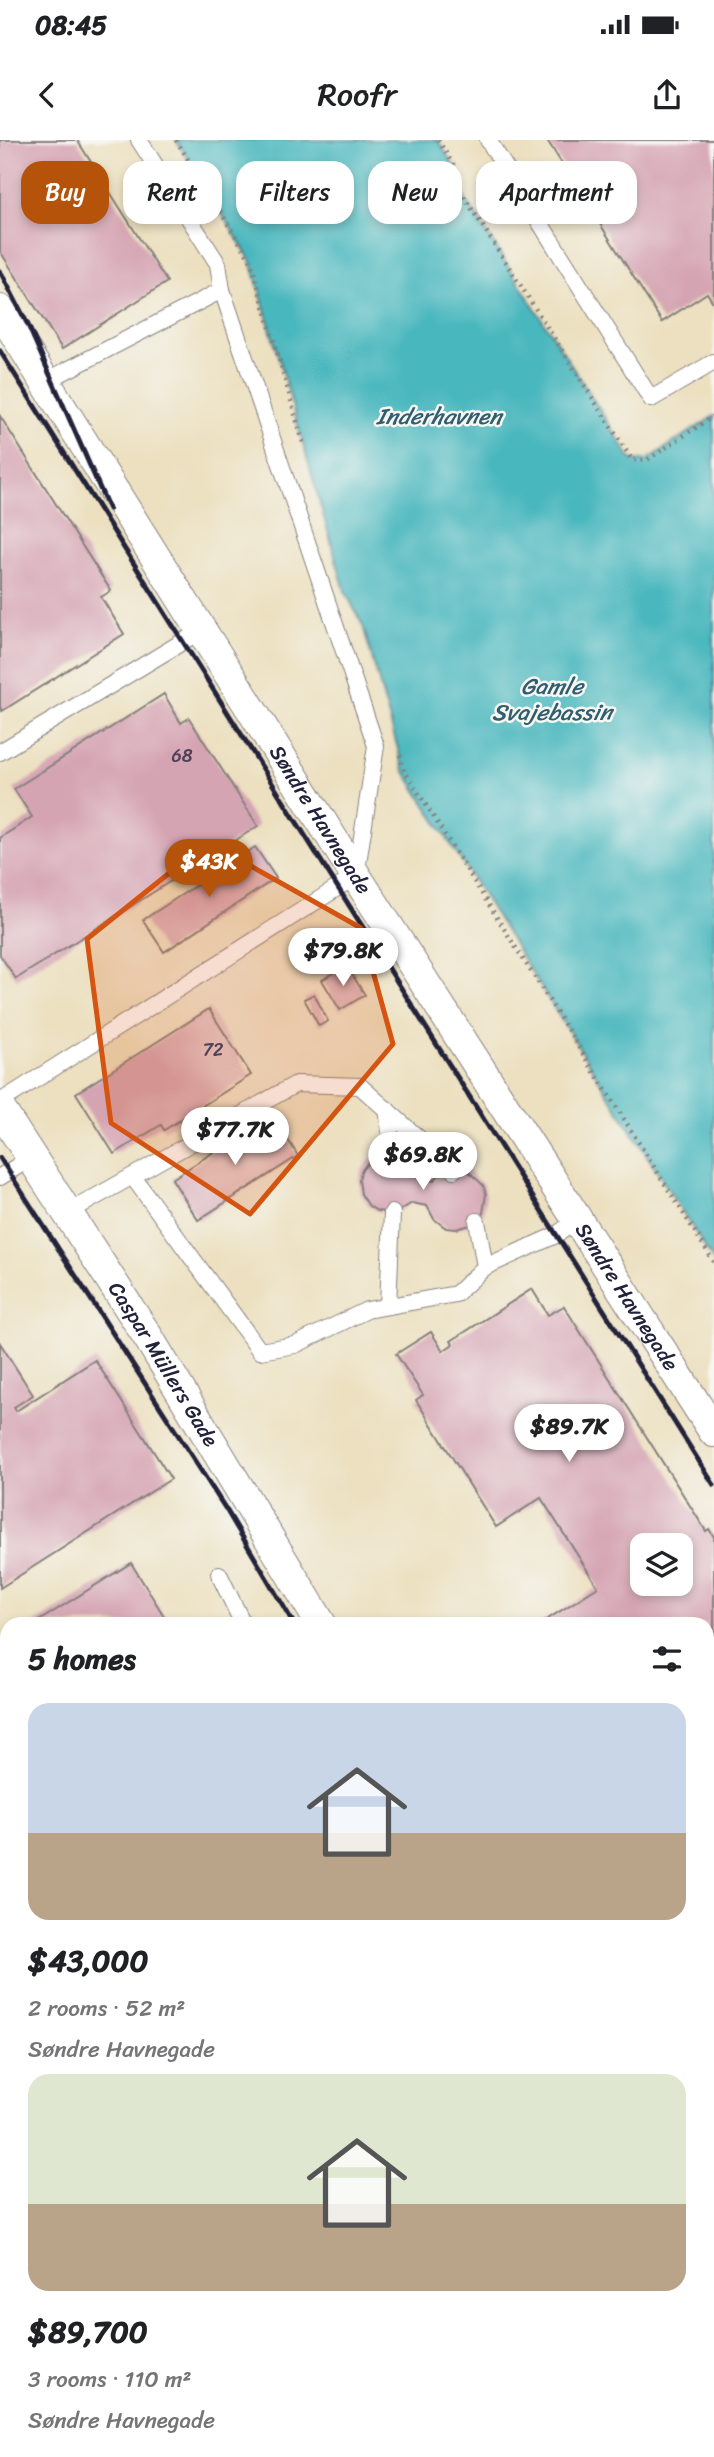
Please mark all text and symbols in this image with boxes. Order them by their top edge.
text: 08:45 [35,2,107,48]
text: Roofr [317,66,397,123]
icon: back [28,76,66,114]
icon: share [648,76,686,114]
chip: Buy [21,161,109,224]
chip: Rent [123,161,222,224]
chip: Filters [236,161,354,224]
chip: New [368,161,462,224]
chip: Apartment [476,161,637,224]
water label: Inderhavnen [375,396,504,437]
water label: Gamle Svajebassin [492,666,614,733]
street label: Søndre Havnegade [259,737,382,902]
house number: 68 [171,740,193,772]
pin: $43K [168,840,250,899]
text: $43K [181,841,237,882]
pin: $79.8K [286,928,400,988]
text: $79.8K [304,930,382,971]
house number: 72 [203,1034,223,1066]
pin: $77.7K [178,1108,292,1167]
text: $77.7K [197,1109,273,1150]
pin: $69.8K [366,1132,480,1192]
text: $69.8K [384,1134,462,1175]
street label: Søndre Havnegade [565,1215,689,1379]
street label: Caspar Müllers Gade [98,1274,229,1454]
pin: $89.7K [512,1404,626,1464]
text: $89.7K [530,1406,608,1447]
map controls [630,1533,693,1596]
button: layers [630,1533,693,1596]
text: 5 homes [28,1632,136,1686]
icon: filters [648,1640,686,1678]
icon: home [294,1749,420,1875]
text: $43,000 [28,1934,148,1988]
text: 2 rooms · 52 m² [28,1988,185,2029]
text: Søndre Havnegade [28,2029,215,2070]
icon: home [294,2120,420,2246]
text: $89,700 [28,2305,148,2359]
text: 3 rooms · 110 m² [28,2359,192,2400]
text: Søndre Havnegade [28,2400,215,2441]

